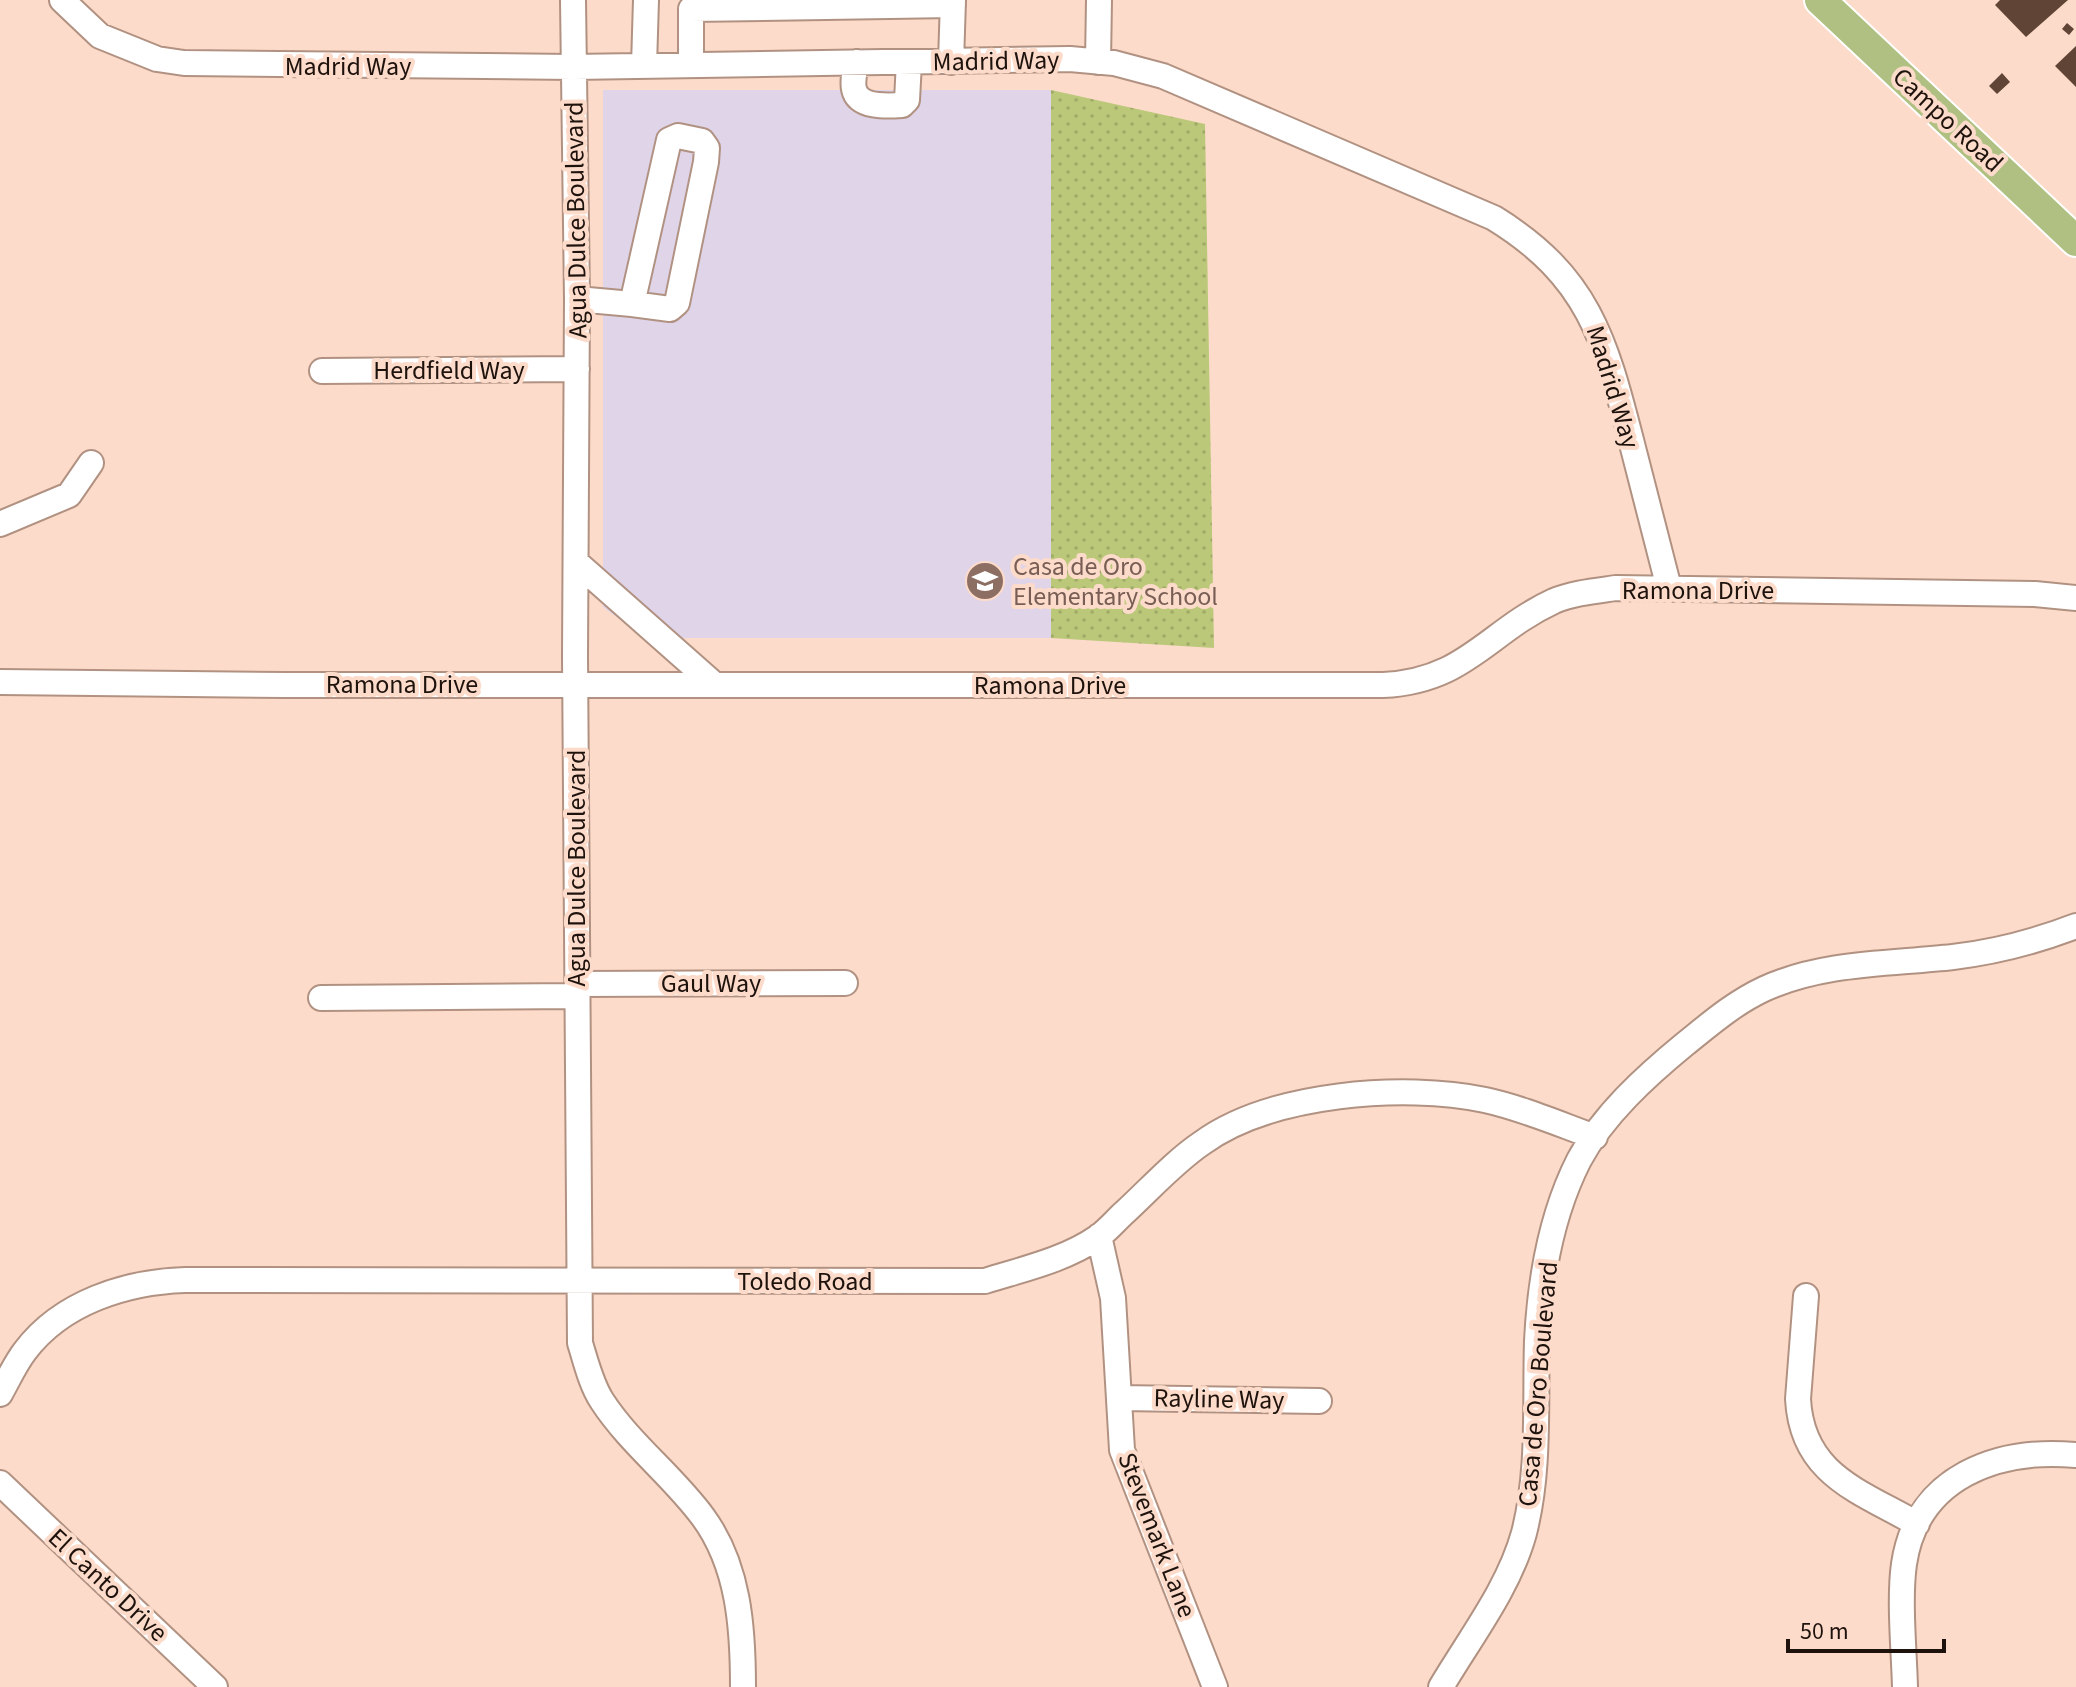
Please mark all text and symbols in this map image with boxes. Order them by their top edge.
street label: Madrid Way [932,41,1060,81]
street label: Madrid Way [285,48,411,85]
street label: Campo Road [1885,59,2011,181]
street label: Agua Dulce Boulevard [555,101,597,339]
street label: Madrid Way [1577,321,1649,453]
street label: Herdfield Way [373,352,525,389]
place label: Casa de Oro Elementary School [1013,548,1218,615]
school or university icon: Casa de Oro Elementary School [964,560,1006,602]
street label: Ramona Drive [1622,572,1774,609]
street label: Ramona Drive [326,666,478,703]
street label: Ramona Drive [974,667,1126,704]
street label: Agua Dulce Boulevard [558,750,595,986]
street label: Gaul Way [661,965,761,1002]
street label: Casa de Oro Boulevard [1509,1260,1567,1508]
street label: Toledo Road [737,1263,873,1300]
street label: Rayline Way [1153,1379,1285,1419]
street label: Stevemark Lane [1108,1447,1206,1623]
street label: El Canto Drive [40,1520,176,1650]
scale bar [1788,1603,1944,1653]
text: 50 m [1800,1614,1849,1649]

